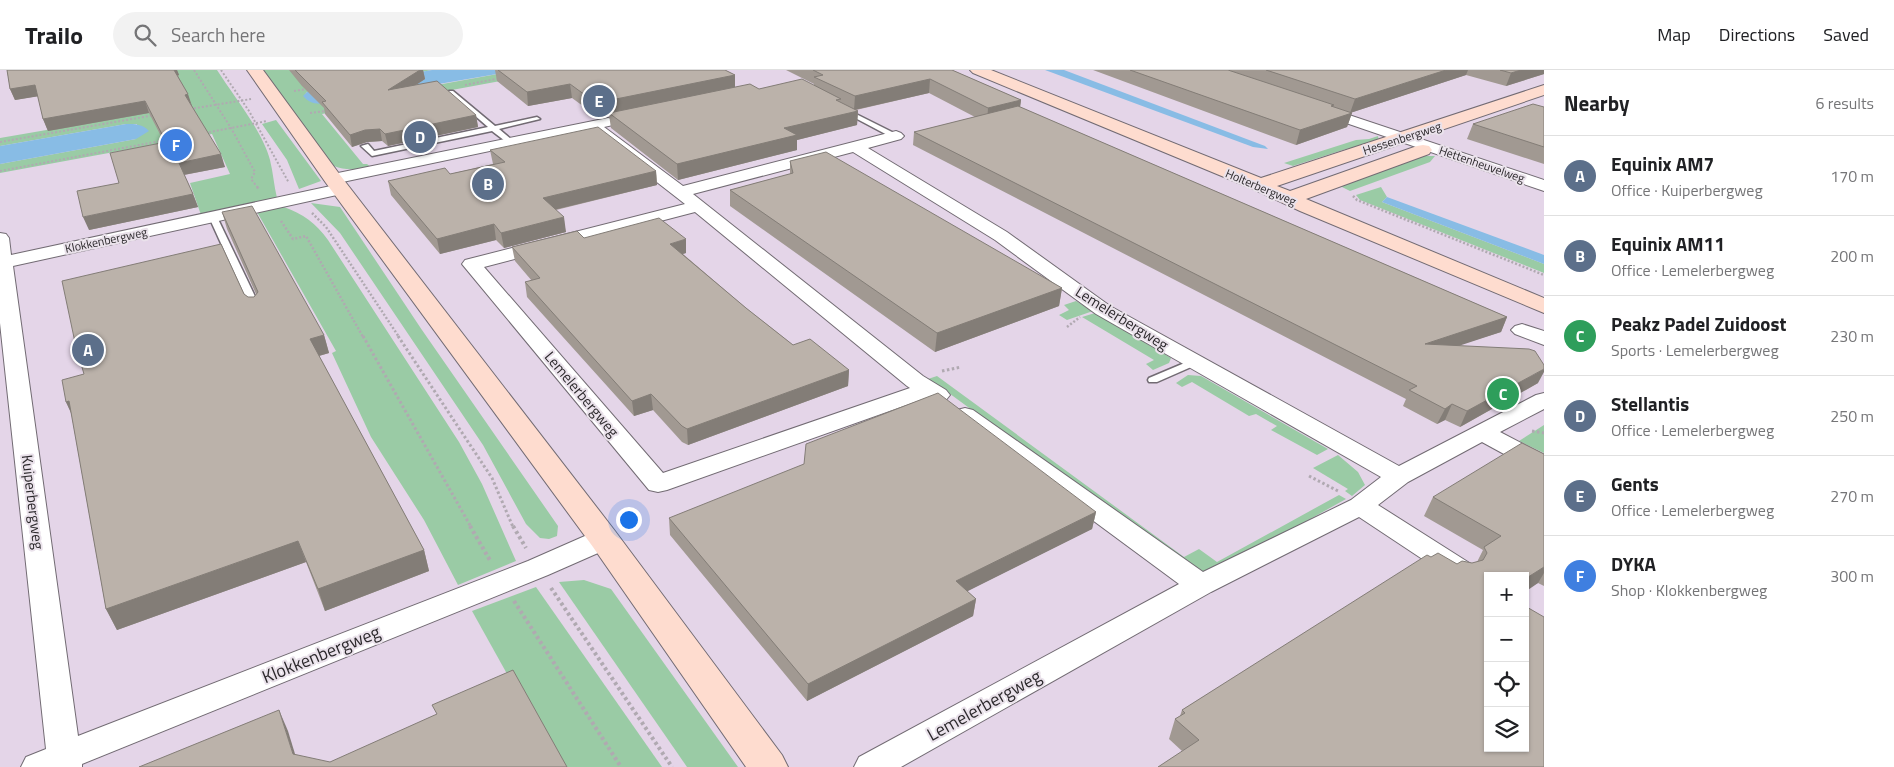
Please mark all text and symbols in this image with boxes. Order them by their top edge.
search box [113,12,463,57]
text: Trailo [25,17,83,53]
text: Search here [171,20,265,49]
icon: search [131,21,159,49]
text: Map [1657,21,1691,48]
text: Directions [1719,21,1795,48]
text: Saved [1823,21,1869,48]
pin: E [583,82,615,120]
text: Nearby [1564,87,1629,119]
text: 6 results [1815,91,1874,115]
street label: Hessenbergweg [1360,116,1444,160]
pin: D [404,118,436,156]
pin: F [160,126,192,164]
street label: Hettenheuvelweg [1437,140,1527,188]
text: Equinix AM7 [1611,149,1714,178]
street label: Holterbergweg [1223,164,1299,210]
text: A [1575,164,1585,188]
text: 170 m [1830,164,1874,188]
pin: B [472,165,504,203]
text: Office · Kuiperbergweg [1611,178,1763,202]
street label: Klokkenbergweg [63,222,149,258]
text: Equinix AM11 [1611,229,1725,258]
text: B [1575,244,1585,268]
text: 200 m [1830,244,1874,268]
text: Office · Lemelerbergweg [1611,258,1774,282]
street label: Lemelerbergweg [1071,280,1173,356]
text: Peakz Padel Zuidoost [1611,309,1786,338]
text: C [1576,324,1584,348]
text: 230 m [1830,324,1874,348]
pin: A [72,331,104,369]
text: Sports · Lemelerbergweg [1611,338,1779,362]
street label: Lemelerbergweg [539,346,625,442]
pin: C [1487,375,1519,413]
text: Stellantis [1611,389,1689,418]
text: D [1575,404,1585,428]
text: 250 m [1830,404,1874,428]
text: Office · Lemelerbergweg [1611,418,1774,442]
street label: Kuiperbergweg [16,453,50,551]
text: Gents [1611,469,1659,498]
text: E [1576,484,1584,508]
text: 270 m [1830,484,1874,508]
text: Office · Lemelerbergweg [1611,498,1774,522]
your location [616,507,642,533]
text: DYKA [1611,549,1656,578]
text: F [1576,564,1584,588]
text: 300 m [1830,564,1874,588]
map controls [1484,572,1529,752]
button: + [1484,572,1529,617]
text: Shop · Klokkenbergweg [1611,578,1767,602]
button: − [1484,617,1529,662]
street label: Klokkenbergweg [258,618,384,690]
street label: Lemelerbergweg [922,662,1046,748]
button: locate [1484,662,1529,707]
button: layers [1484,707,1529,752]

